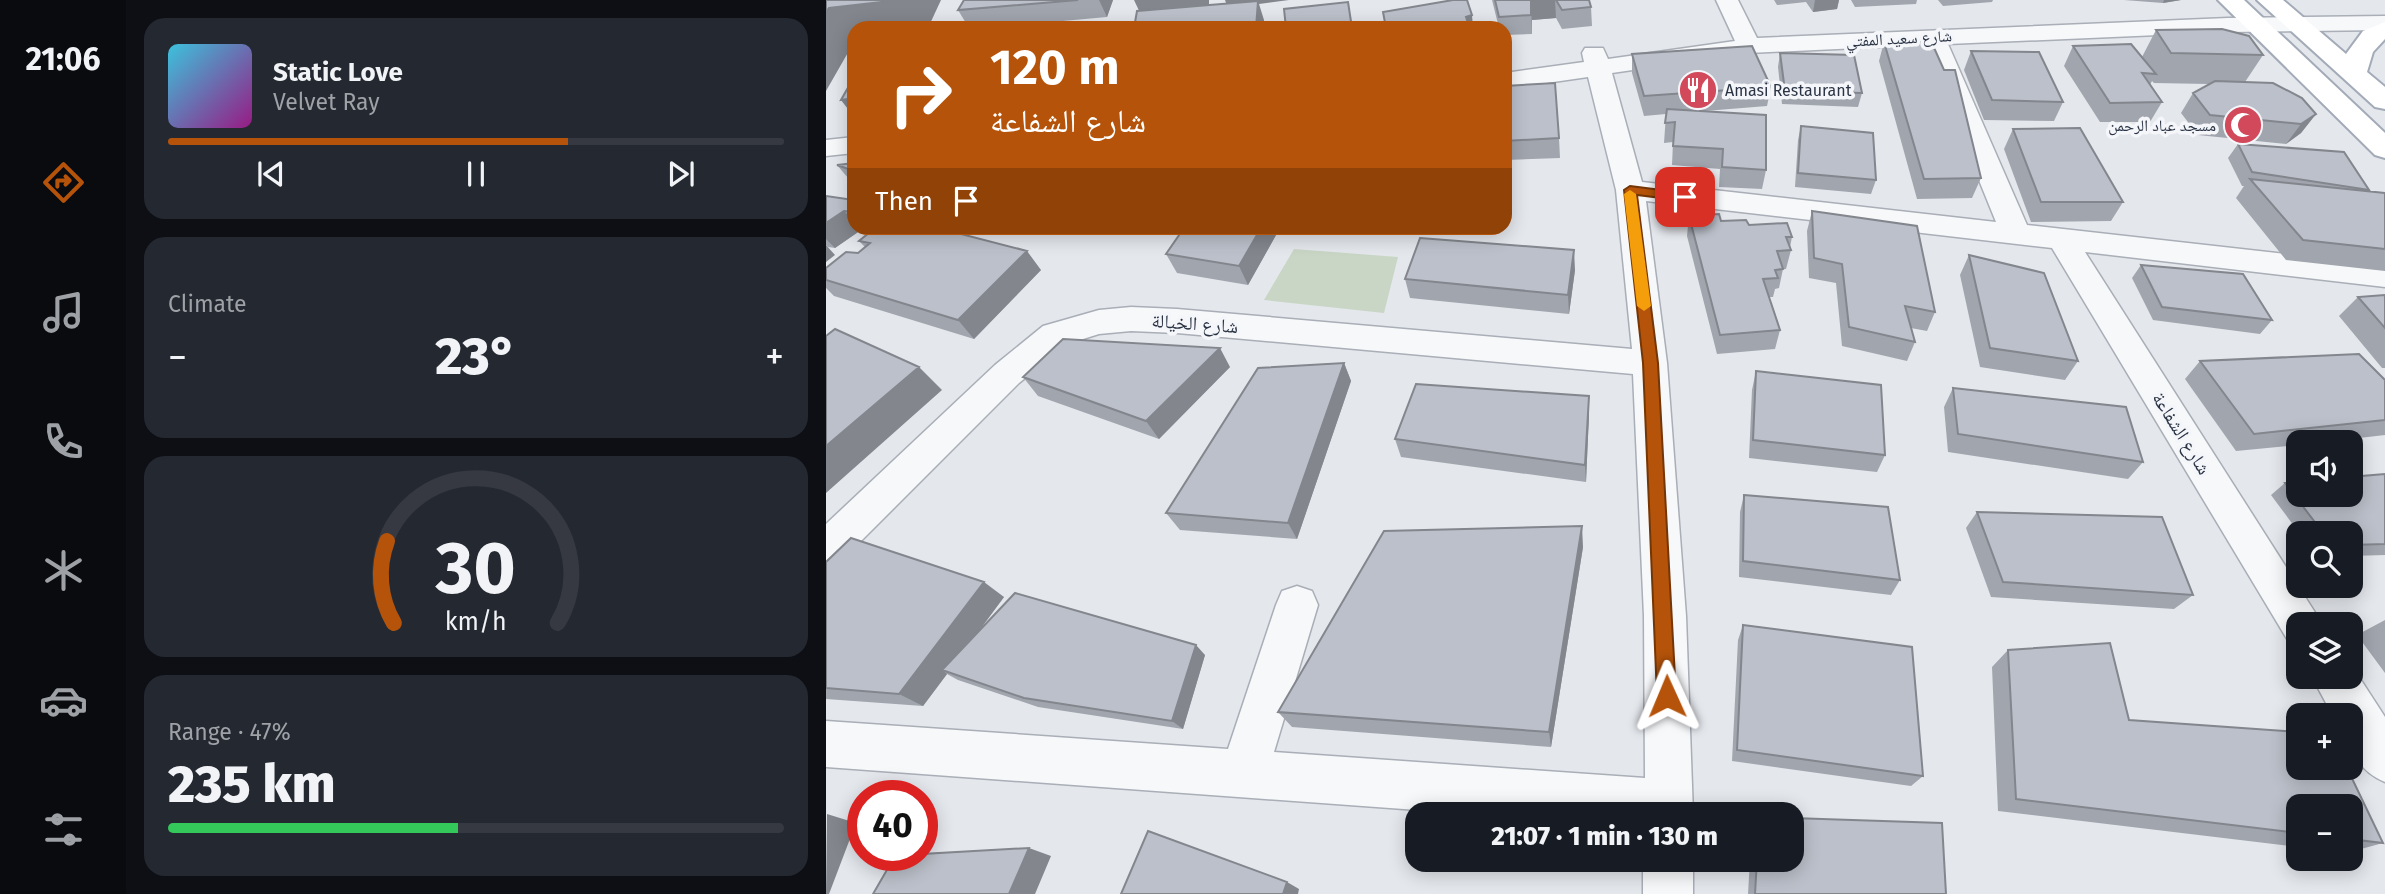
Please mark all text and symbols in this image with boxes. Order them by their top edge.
street label: شارع سعيد المفتي [1846,26,1953,54]
text: 120 m [990,38,1120,97]
text: 21:06 [25,40,101,78]
icon: right [875,49,966,140]
text: Static Love [273,57,403,88]
restaurant icon: Amasi Restaurant [1677,69,1719,111]
place label: Amasi Restaurant [1725,81,1852,100]
text: Velvet Ray [273,88,380,116]
text: شارع الشفاعة [990,102,1146,140]
mosque icon: مسجد عباد الرحمن [2222,104,2264,146]
place label: مسجد عباد الرحمن [2108,116,2216,136]
icon: previous [252,155,290,193]
icon: pause [457,155,495,193]
icon: next [662,155,700,193]
icon: directions [39,158,88,207]
pin [1655,167,1715,227]
icon: arrive [1666,178,1704,216]
icon: arrive [947,182,985,220]
text: Then [875,186,933,217]
icon: music [39,288,88,337]
text: Climate [168,290,247,318]
street label: شارع الخيالة [1151,309,1239,338]
text: 23° [435,325,517,388]
text: − [168,334,187,380]
text: + [765,334,784,380]
street label: شارع الشفاعة [2147,388,2216,479]
icon: phone [39,417,88,466]
map controls [2286,430,2363,871]
button: sound [2286,430,2363,507]
button: search [2286,521,2363,598]
text: 30 [435,525,516,612]
icon: climate [39,546,88,595]
text: km/h [445,606,507,636]
button: layers [2286,612,2363,689]
position arrow [1630,659,1704,733]
icon: car [39,676,88,725]
button: + [2286,703,2363,780]
text: Range · 47% [168,718,291,746]
text: 235 km [168,753,336,816]
speed limit sign: 40 [847,780,938,871]
button: − [2286,794,2363,871]
icon: filters [39,805,88,854]
text: 21:07 · 1 min · 130 m [1491,821,1718,852]

